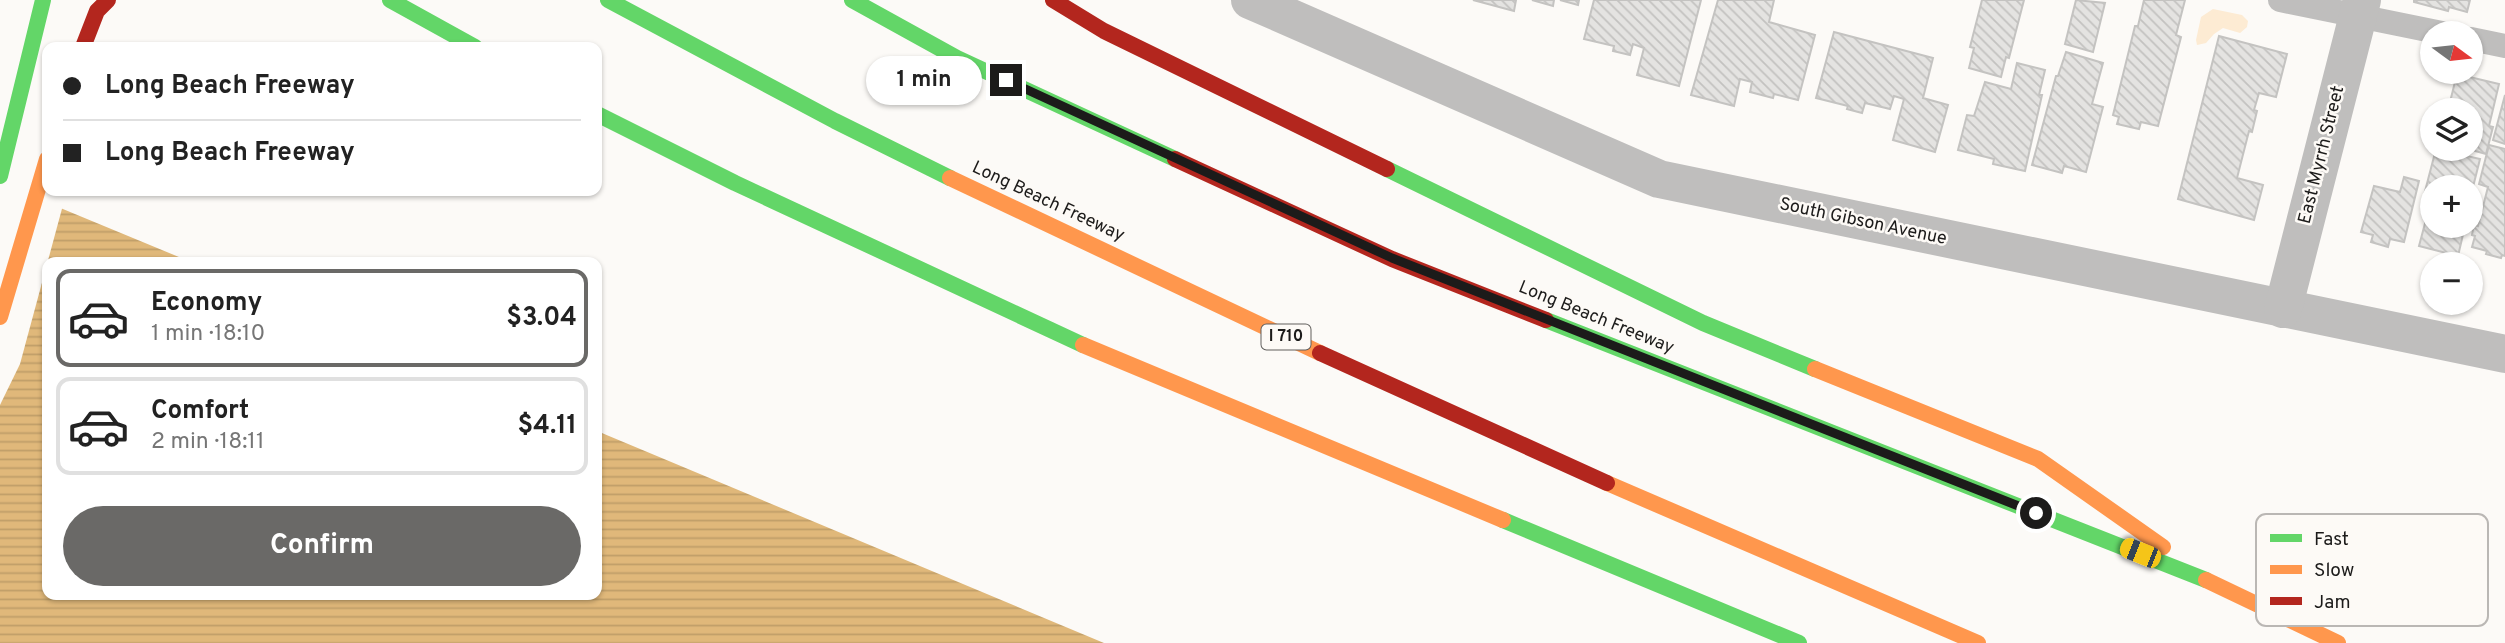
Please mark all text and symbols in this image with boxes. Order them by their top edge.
north arrow [2420,21,2483,84]
map controls [2420,21,2483,315]
callout: 1 min [866,56,982,104]
route end [990,64,1022,96]
text: 1 min [896,66,952,95]
text: Long Beach Freeway [105,70,355,103]
street label: East Myrrh Street [2294,84,2350,226]
button: layers [2420,98,2483,161]
text: Long Beach Freeway [105,137,355,170]
street label: Long Beach Freeway [968,157,1128,247]
button: + [2420,175,2483,238]
street label: South Gibson Avenue [1777,193,1949,251]
button: − [2420,252,2483,315]
street label: Long Beach Freeway [1515,276,1677,360]
icon: car [67,287,130,350]
text: Economy [151,287,262,320]
text: $3.04 [506,302,577,335]
text: 1 min · 18:10 [151,320,265,349]
road number: I 710 [1262,324,1310,350]
icon: car [67,395,130,458]
text: Comfort [151,395,249,428]
text: $4.11 [518,410,577,443]
text: 2 min · 18:11 [151,428,265,457]
route start [2020,497,2052,529]
button: Confirm [63,506,581,586]
legend [2256,514,2488,626]
text: Fast [2314,528,2349,552]
car [2117,535,2164,571]
text: Slow [2314,559,2354,583]
text: Jam [2314,591,2351,615]

